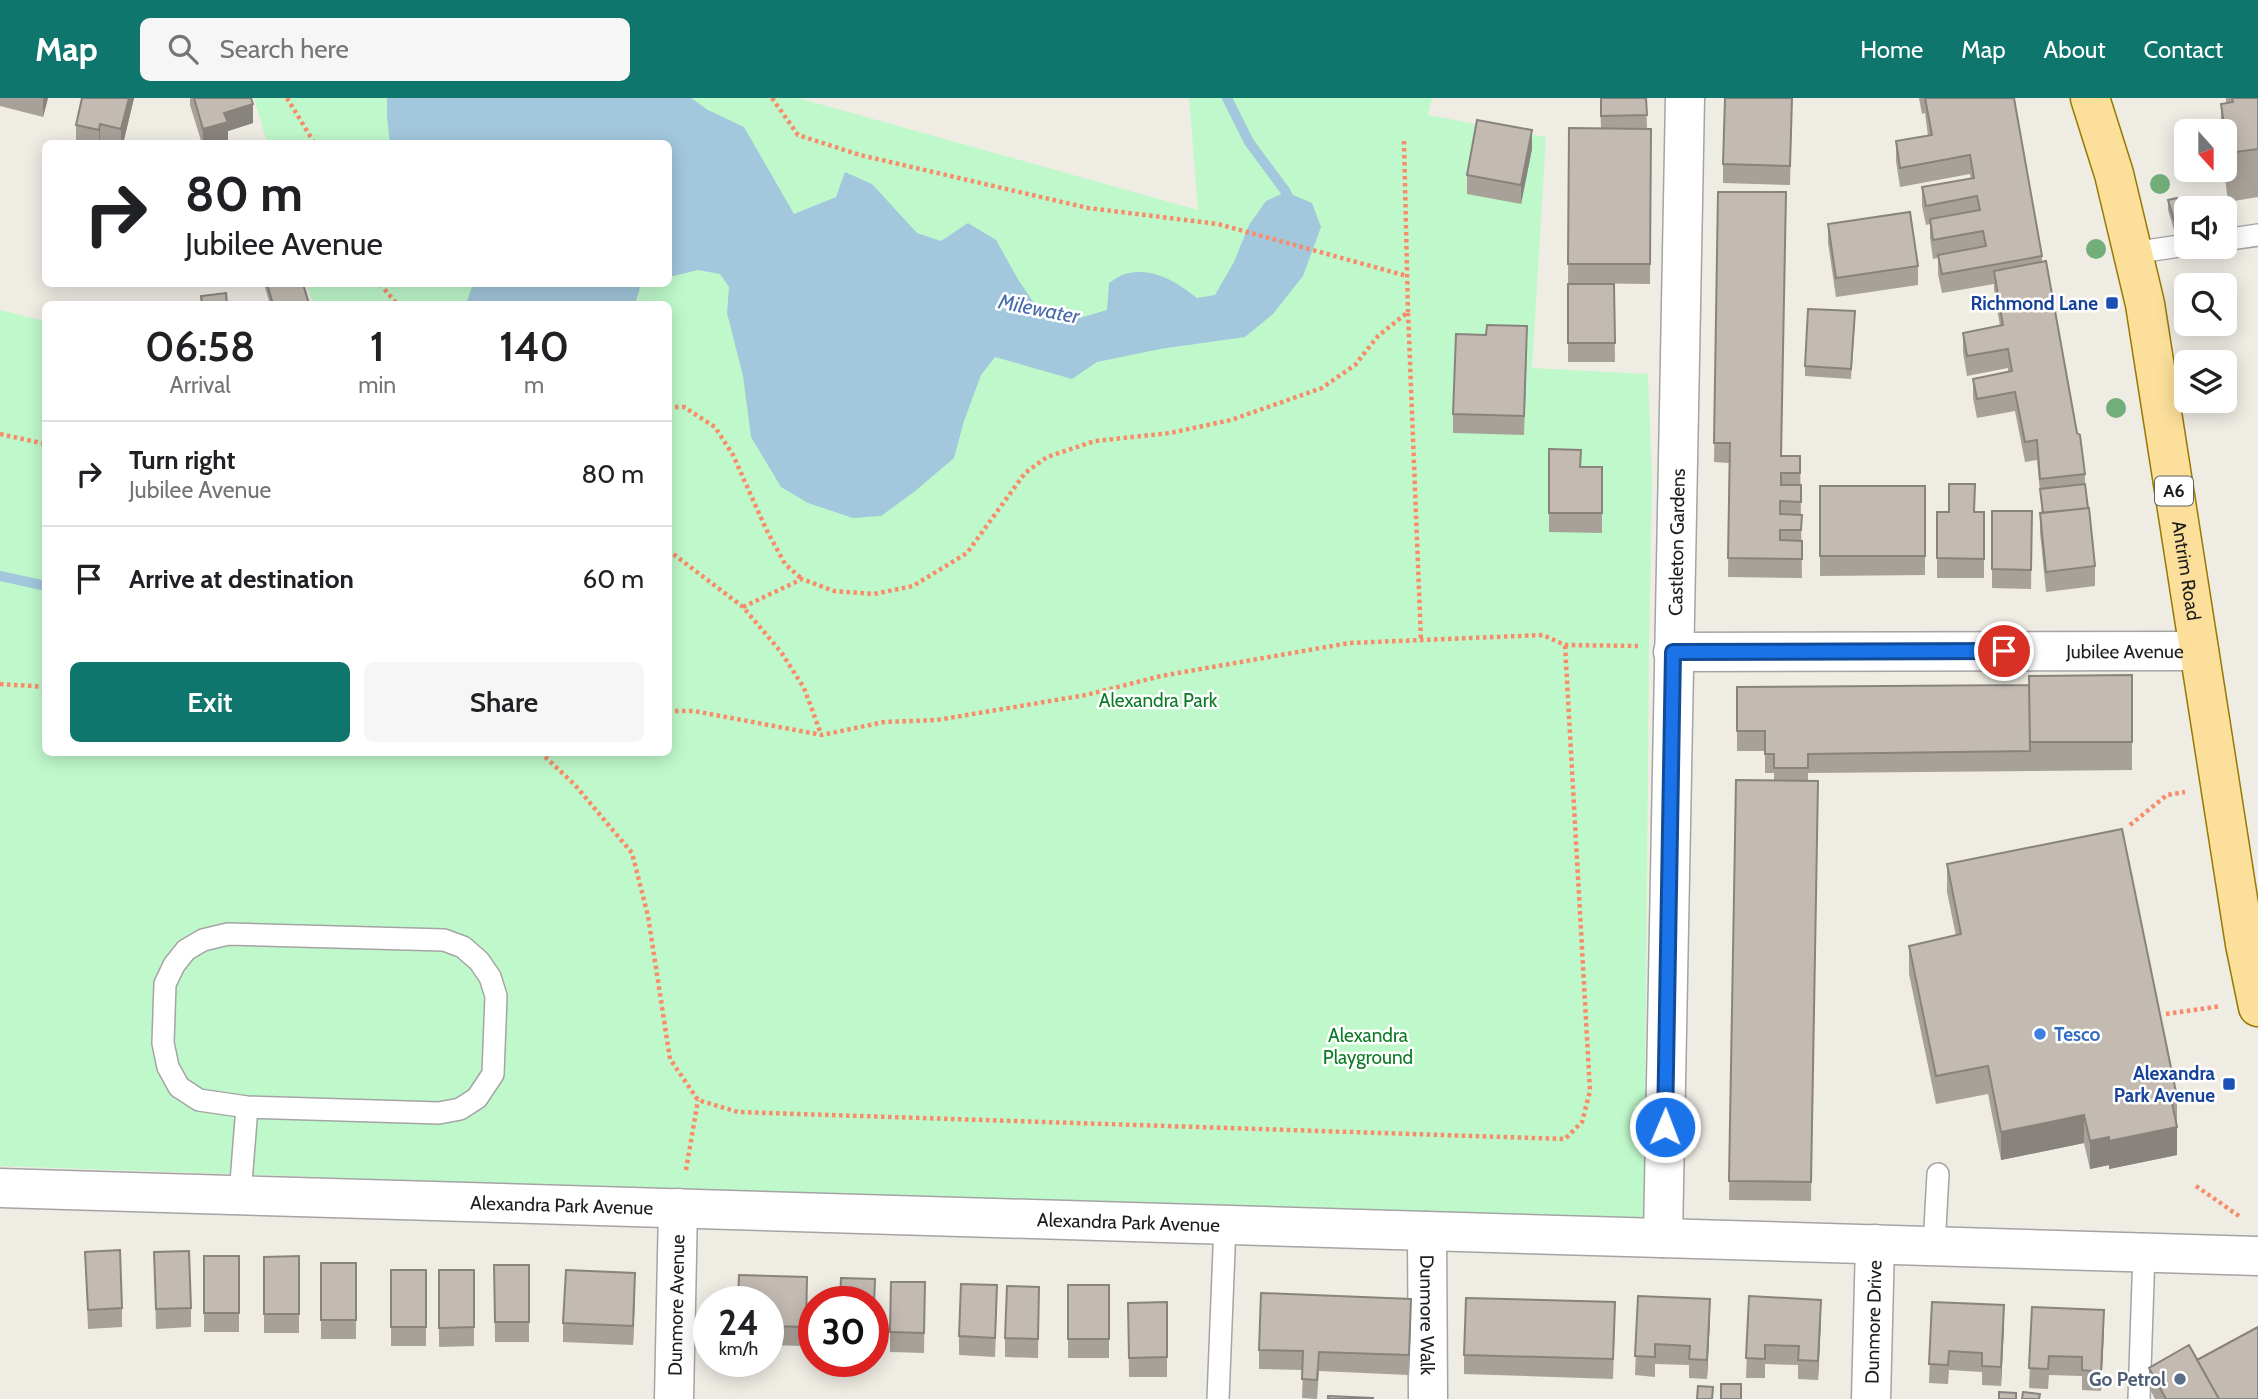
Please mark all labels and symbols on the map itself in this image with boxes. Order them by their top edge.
north arrow [2174,119,2236,182]
water label: Milewater [995,288,1083,329]
place label: Richmond Lane [1970,292,2098,315]
marker: Richmond Lane [2104,295,2120,311]
street label: Castleton Gardens [1664,468,1690,616]
road number: A6 [2155,477,2193,506]
street label: Antrim Road [2167,519,2205,622]
pin [1974,621,2034,681]
street label: Jubilee Avenue [2065,640,2184,663]
park label: Alexandra Park [1099,689,1218,712]
place label: Tesco [2054,1023,2101,1046]
park label: Alexandra Playground [1323,1024,1413,1069]
marker: Tesco [2032,1026,2048,1042]
place label: Alexandra Park Avenue [2114,1062,2216,1107]
marker: Alexandra Park Avenue [2221,1076,2237,1092]
position arrow [1628,1090,1702,1164]
street label: Alexandra Park Avenue [470,1191,654,1220]
street label: Alexandra Park Avenue [1037,1208,1221,1237]
street label: Dunmore Avenue [663,1234,689,1376]
street label: Dunmore Walk [1415,1255,1439,1376]
street label: Dunmore Drive [1860,1260,1887,1384]
speed limit sign: 30 [798,1286,889,1377]
place label: Go Petrol [2089,1368,2166,1391]
marker: Go Petrol [2172,1371,2188,1387]

